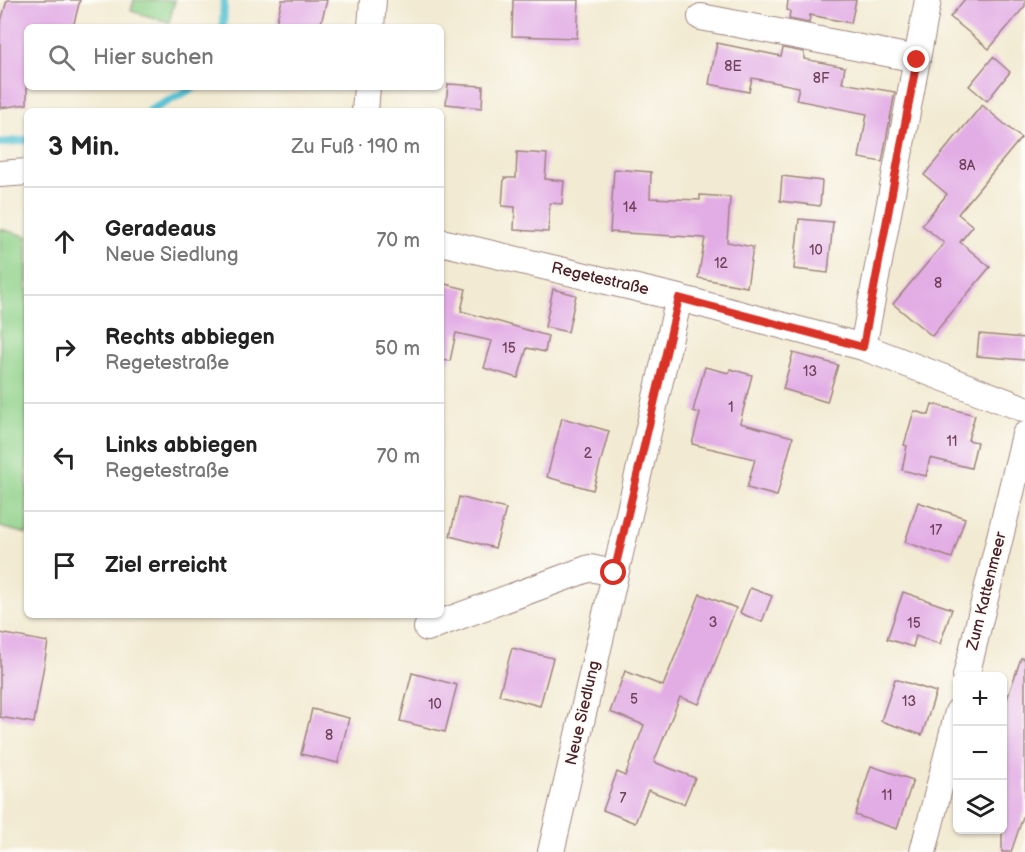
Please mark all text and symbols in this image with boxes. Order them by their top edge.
search box [24,24,444,90]
icon: search [45,41,78,74]
text: Hier suchen [93,44,214,71]
route end [903,46,929,72]
house number: 8E [724,58,742,75]
house number: 8F [813,70,830,87]
text: 3 Min. [48,132,119,163]
text: Zu Fuß · 190 m [292,135,420,159]
house number: 8A [959,157,976,174]
house number: 14 [623,199,637,216]
text: Geradeaus [105,216,216,243]
icon: ahead [48,225,81,258]
text: 70 m [376,229,420,253]
house number: 10 [809,242,823,259]
text: Neue Siedlung [105,243,238,267]
house number: 12 [714,255,729,272]
street label: Regetestraße [549,259,651,300]
house number: 8 [934,275,942,292]
text: Rechts abbiegen [105,324,275,351]
icon: right [48,333,81,366]
text: 50 m [375,337,420,361]
house number: 15 [502,340,516,357]
text: Regetestraße [105,351,229,375]
house number: 13 [803,363,817,380]
house number: 1 [728,399,734,416]
text: Links abbiegen [105,432,258,459]
house number: 11 [947,433,957,450]
icon: left [48,441,81,474]
text: 70 m [376,445,420,469]
house number: 2 [584,445,593,462]
text: Regetestraße [105,459,229,483]
house number: 17 [930,522,942,539]
street label: Zum Kattenmeer [963,530,1011,653]
icon: arrive [48,549,81,582]
text: Ziel erreicht [105,552,227,579]
route start [600,559,626,585]
house number: 3 [709,614,717,631]
house number: 15 [907,615,921,632]
street label: Neue Siedlung [562,659,604,767]
map controls [953,672,1007,834]
button: + [953,672,1007,726]
house number: 5 [630,691,638,708]
house number: 13 [902,693,916,710]
house number: 10 [428,696,442,713]
button: − [953,726,1007,780]
house number: 8 [325,727,333,744]
button: layers [953,780,1007,834]
house number: 11 [882,787,892,804]
house number: 7 [620,790,627,807]

